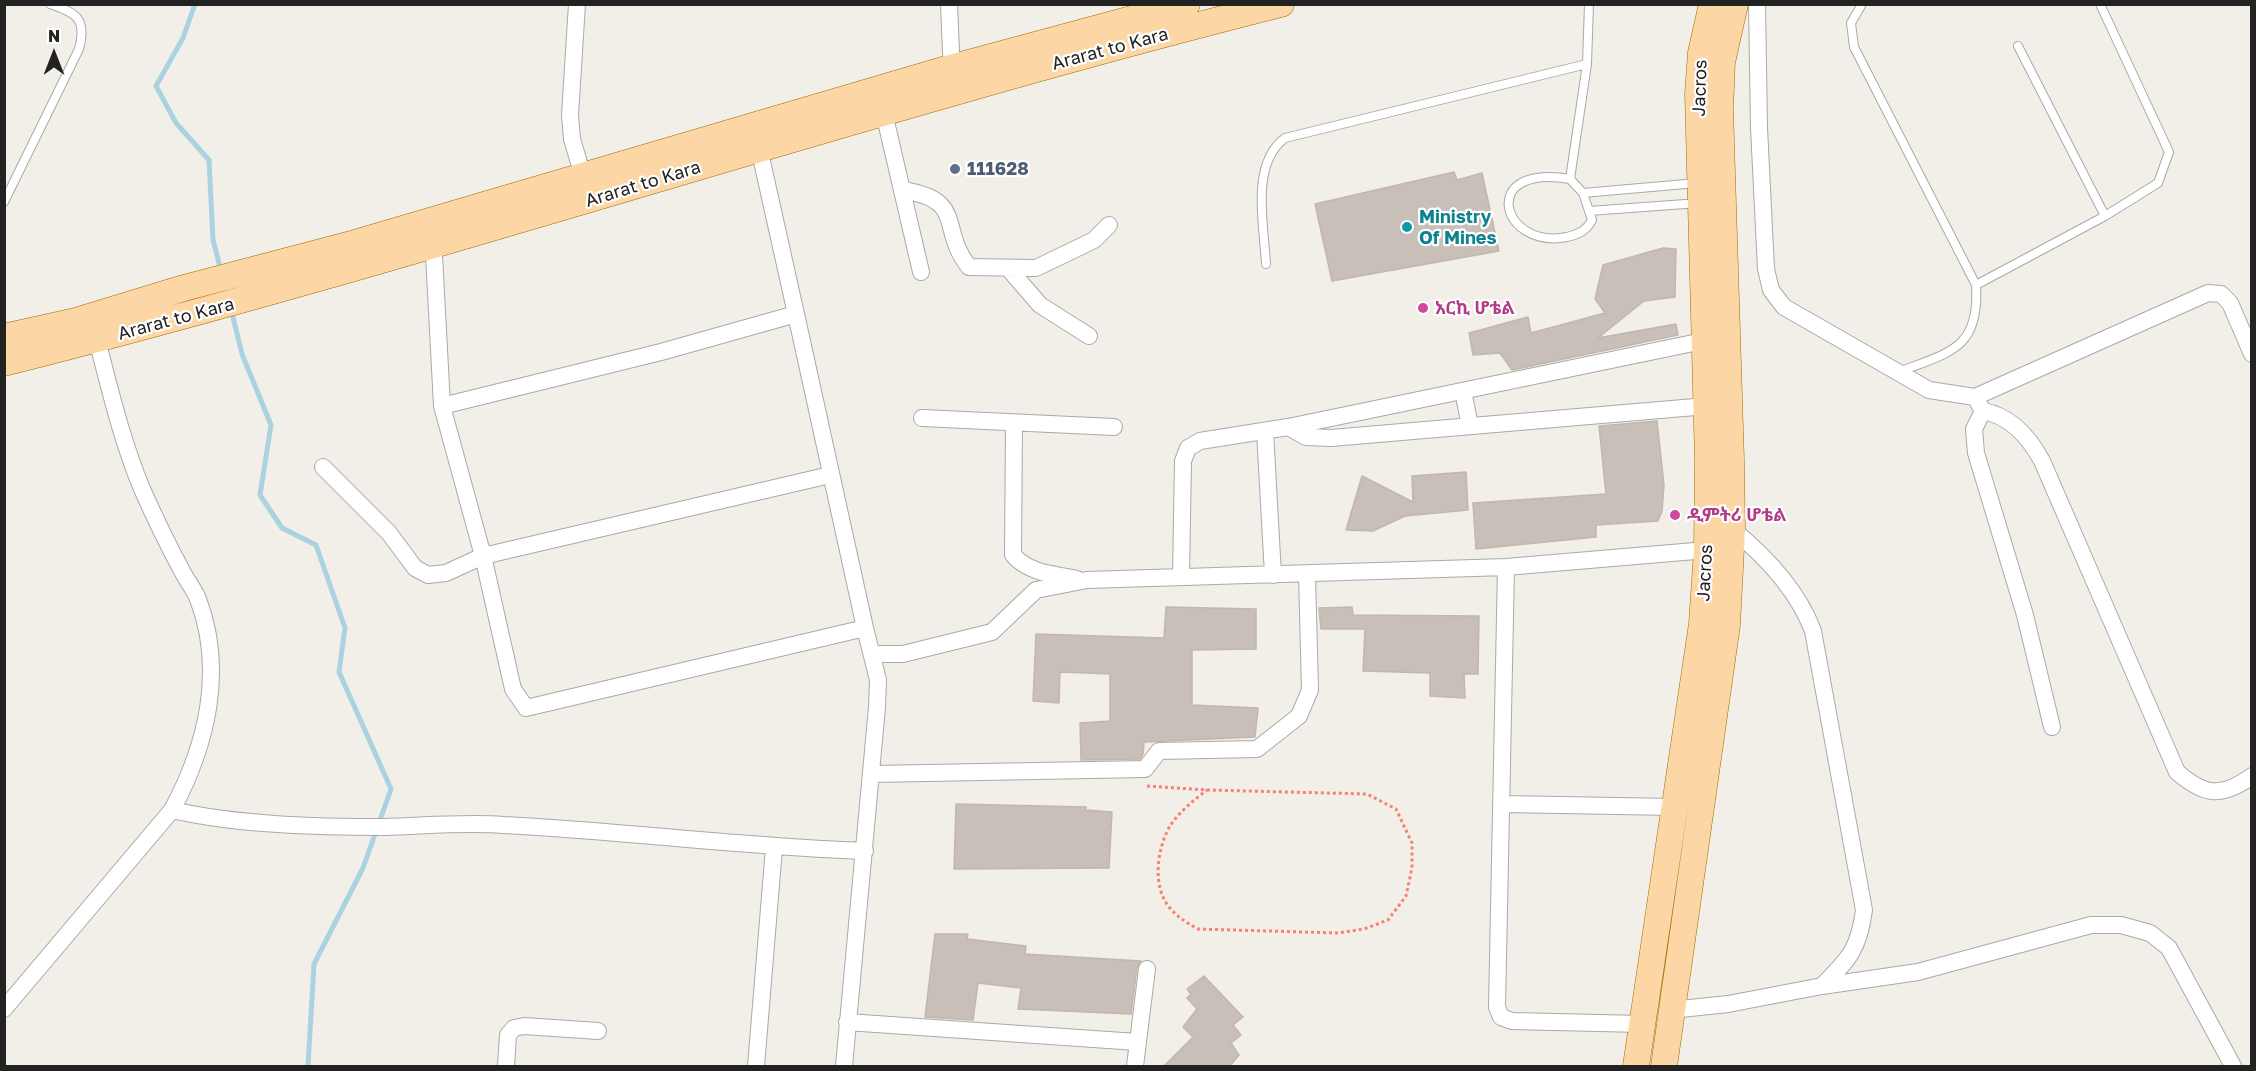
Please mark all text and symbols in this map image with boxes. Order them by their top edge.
street label: Ararat to Kara [1049,23,1171,75]
north arrow [24,24,84,84]
text: N [48,26,60,46]
street label: Jacros [1688,59,1712,117]
street label: Ararat to Kara [583,156,703,212]
place label: 111628 [967,158,1029,180]
marker: 111628 [948,162,962,176]
place label: Ministry Of Mines [1419,206,1496,248]
marker: Ministry Of Mines [1400,220,1414,234]
street label: Ararat to Kara [115,293,237,345]
place label: አርኪ ሆቴል [1435,297,1515,319]
marker: አርኪ ሆቴል [1416,301,1430,315]
place label: ዲምትሪ ሆቴል [1687,504,1786,526]
marker: ዲምትሪ ሆቴል [1668,508,1682,522]
street label: Jacros [1693,544,1717,602]

